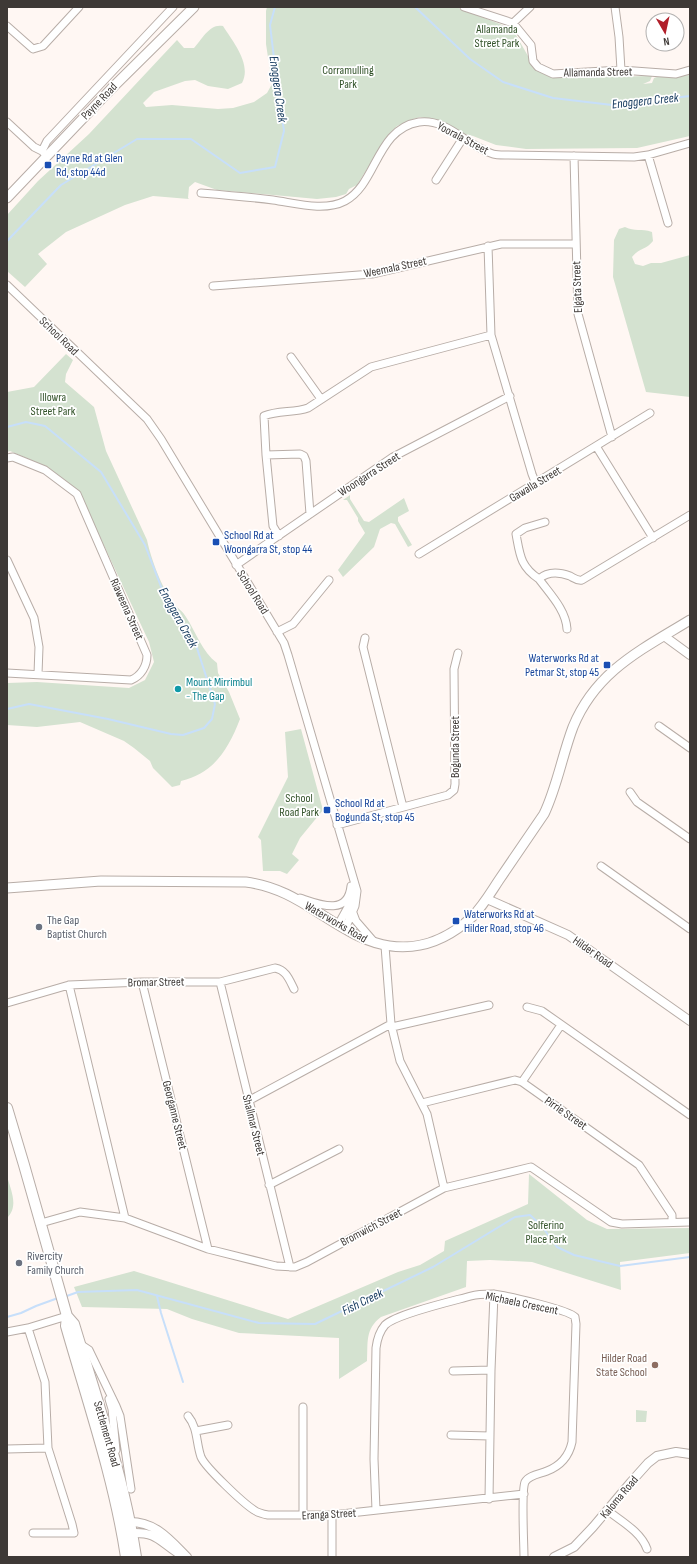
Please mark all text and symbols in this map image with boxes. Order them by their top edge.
north arrow [645,12,685,52]
park label: Allamanda Street Park [475,22,520,51]
text: N [662,35,670,48]
water label: Enoggera Creek [265,55,291,125]
park label: Corramulling Park [322,63,374,92]
street label: Allamanda Street [563,64,633,81]
street label: Payne Road [78,80,121,123]
water label: Enoggera Creek [611,89,680,112]
street label: Yoorala Street [434,119,491,158]
place label: Payne Rd at Glen Rd, stop 44d [56,151,123,180]
marker: Payne Rd at Glen Rd, stop 44d [43,160,53,170]
street label: Weemala Street [362,253,428,281]
street label: Elgata Street [569,260,586,313]
street label: School Road [36,314,82,359]
park label: Illowra Street Park [31,390,76,419]
street label: Woongarra Street [336,449,403,500]
street label: Gawalla Street [507,463,564,506]
place label: School Rd at Woongarra St, stop 44 [224,528,312,557]
marker: School Rd at Woongarra St, stop 44 [211,537,221,547]
street label: School Road [233,567,272,617]
street label: Riaweena Street [106,576,147,643]
water label: Enoggera Creek [155,584,202,652]
place label: Waterworks Rd at Petmar St, stop 45 [525,651,599,680]
marker: Waterworks Rd at Petmar St, stop 45 [602,660,612,670]
place label: Mount Mirrimbul - The Gap [186,675,252,704]
marker: Mount Mirrimbul - The Gap [173,684,183,694]
street label: Bogunda Street [448,716,463,778]
park label: School Road Park [279,791,319,820]
place label: School Rd at Bogunda St, stop 45 [335,796,415,825]
marker: School Rd at Bogunda St, stop 45 [322,805,332,815]
street label: Waterworks Road [302,898,370,946]
place label: Waterworks Rd at Hilder Road, stop 46 [464,907,544,936]
place label: The Gap Baptist Church [47,913,107,942]
marker: Waterworks Rd at Hilder Road, stop 46 [451,916,461,926]
marker: The Gap Baptist Church [34,922,44,932]
street label: Hilder Road [570,933,616,972]
street label: Bromar Street [128,975,185,990]
street label: Georganne Street [159,1079,190,1151]
street label: Shallmar Street [239,1093,268,1158]
street label: Pirrie Street [542,1093,590,1134]
street label: Bromwich Street [338,1205,405,1250]
park label: Solferino Place Park [526,1218,567,1247]
place label: Rivercity Family Church [27,1249,84,1278]
marker: Rivercity Family Church [14,1258,24,1268]
water label: Fish Creek [339,1285,387,1319]
street label: Michaela Crescent [484,1288,560,1319]
place label: Hilder Road State School [596,1351,647,1380]
marker: Hilder Road State School [650,1360,660,1370]
street label: Settlement Road [90,1400,123,1469]
street label: Kaloma Road [597,1473,642,1522]
street label: Eranga Street [301,1506,357,1523]

